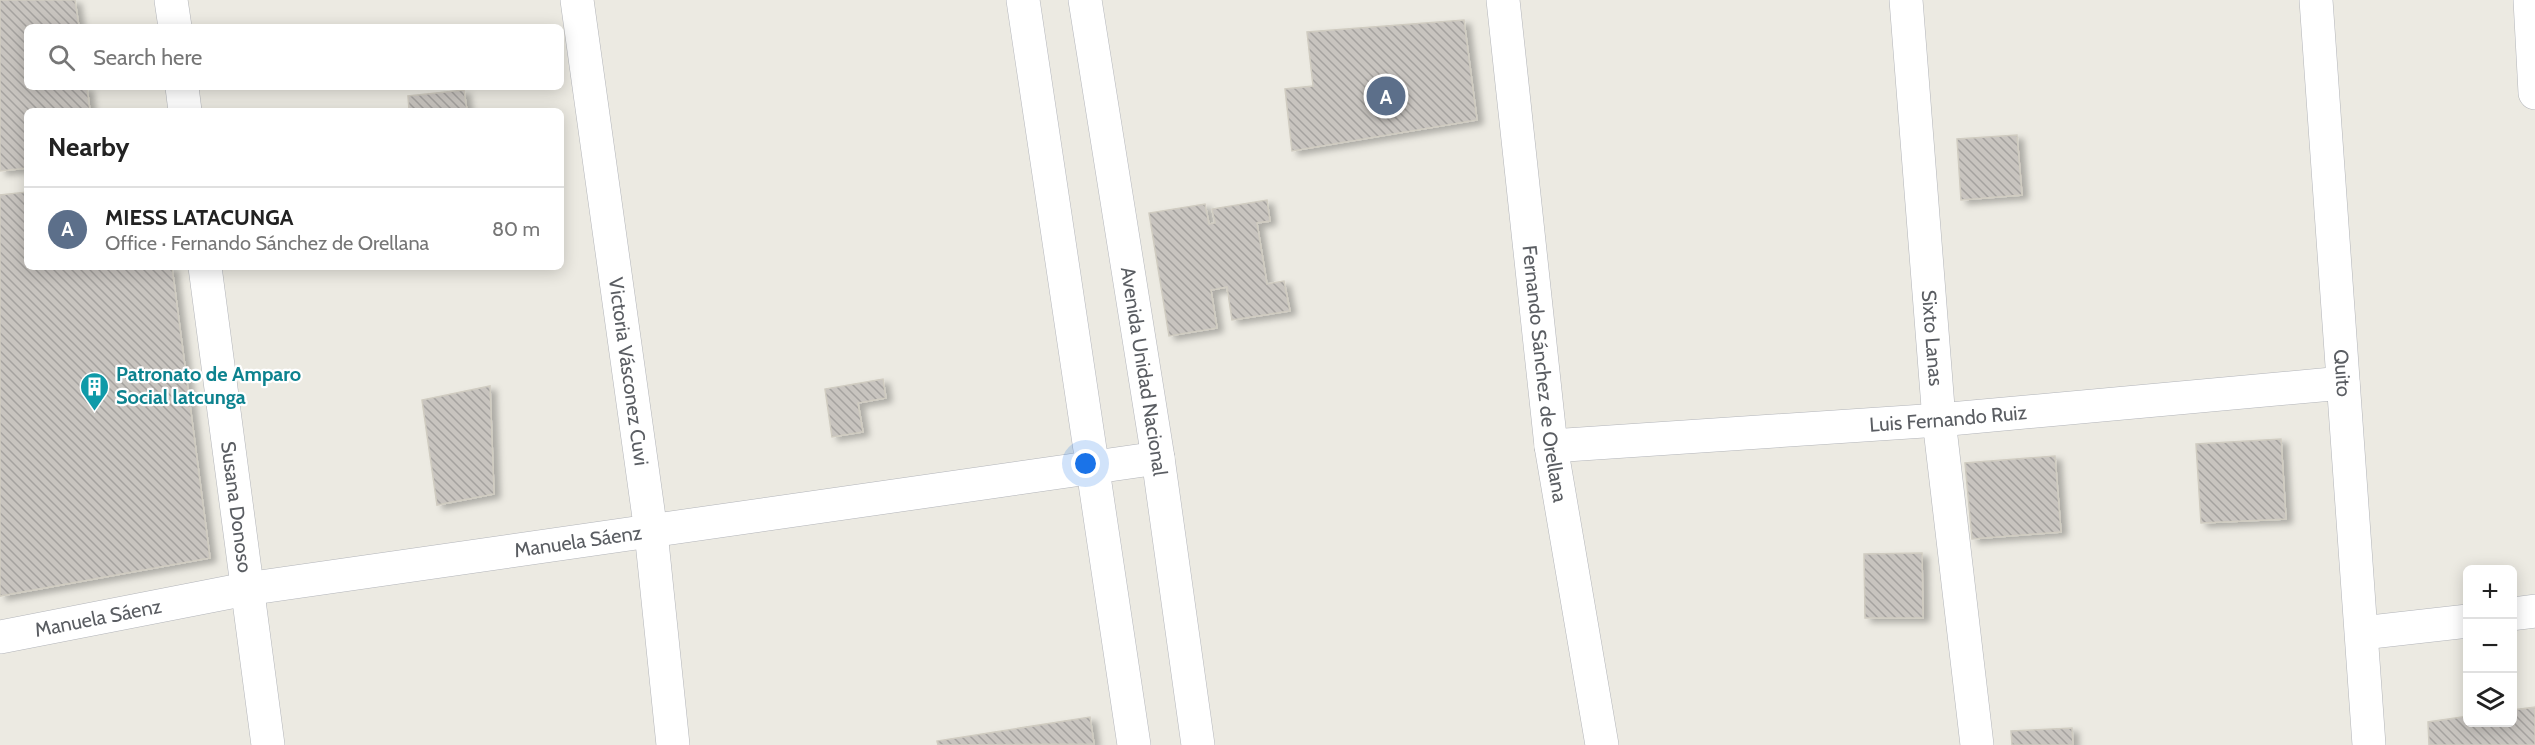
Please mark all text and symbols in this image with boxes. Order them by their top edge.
search box [24,24,564,90]
icon: search [45,41,78,74]
text: Search here [93,44,202,71]
pin: A [1366,74,1406,118]
text: Nearby [48,131,129,163]
text: MIESS LATACUNGA [105,204,294,231]
text: A [61,217,74,241]
text: 80 m [492,217,540,241]
text: Office · Fernando Sánchez de Orellana [105,231,429,255]
street label: Fernando Sánchez de Orellana [1517,244,1572,504]
street label: Avenida Unidad Nacional [1116,265,1172,478]
street label: Victoria Vásconez Cuvi [604,276,654,467]
street label: Sixto Lanas [1917,289,1948,387]
street label: Quito [2329,348,2356,398]
place label: Patronato de Amparo Social latcunga [116,362,301,409]
building icon: Patronato de Amparo Social latcunga [79,370,111,412]
street label: Luis Fernando Ruiz [1868,400,2028,437]
street label: Susana Donoso [216,440,257,574]
your location [1071,449,1100,478]
street label: Manuela Sáenz [513,520,643,562]
map controls [2463,565,2517,727]
button: + [2463,565,2517,619]
street label: Manuela Sáenz [33,594,164,642]
button: − [2463,619,2517,673]
button: layers [2463,673,2517,727]

